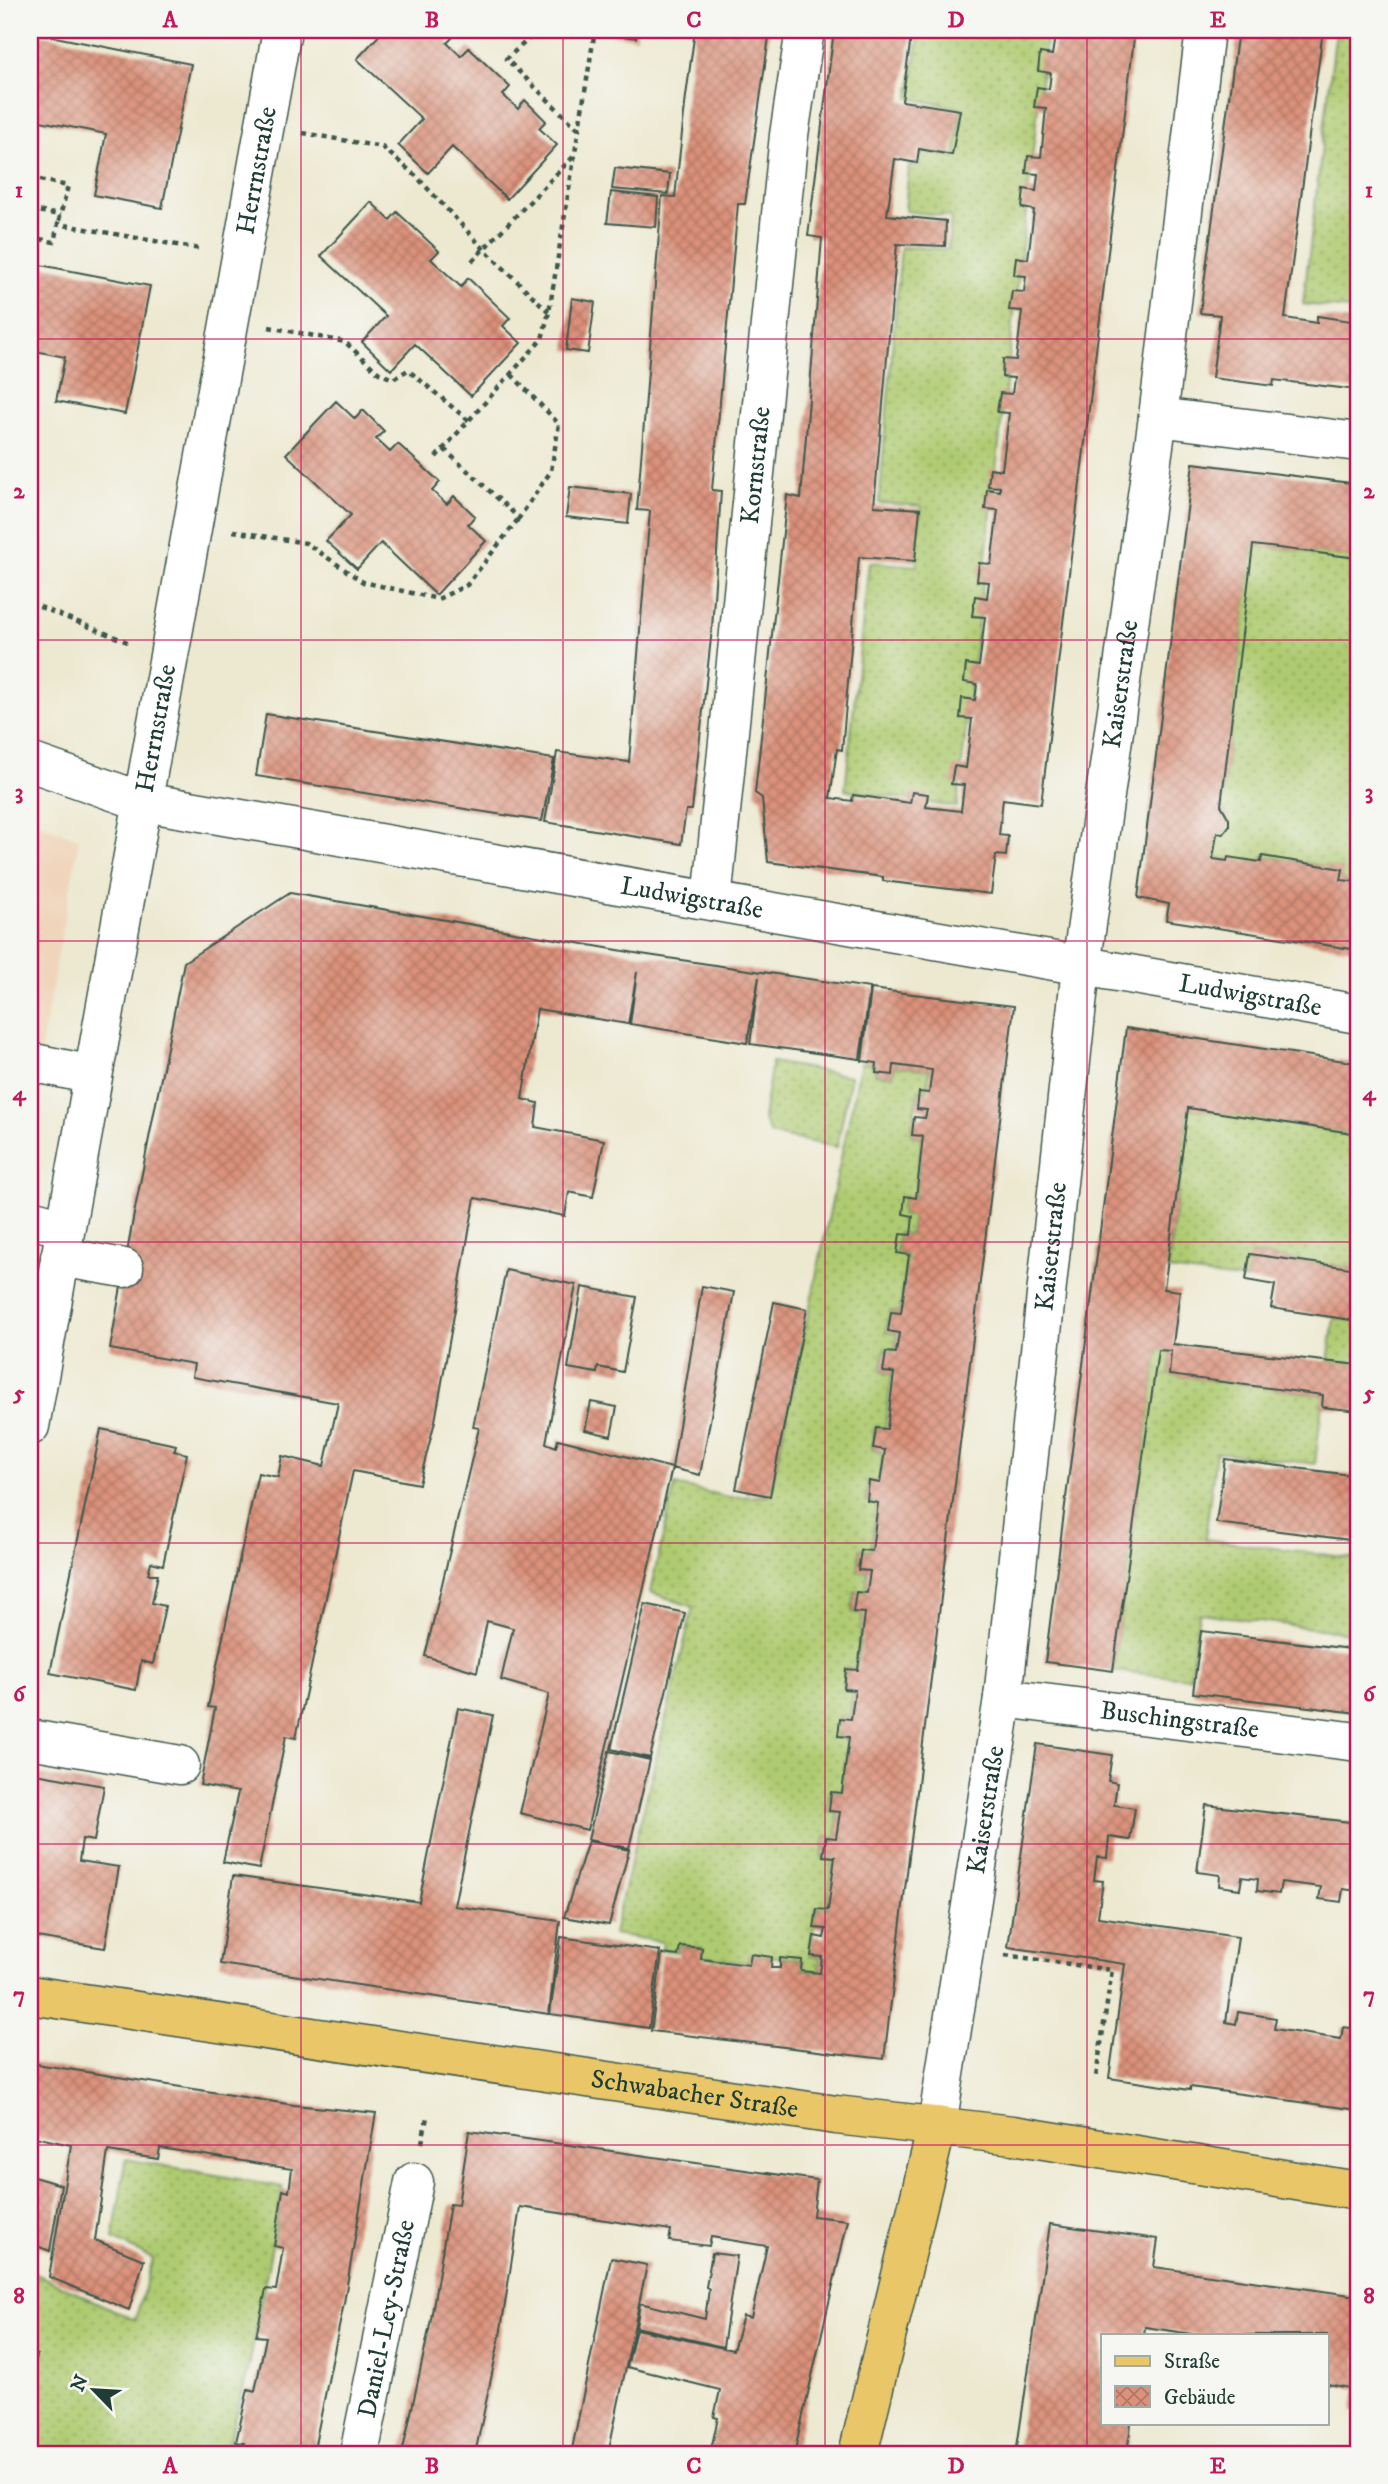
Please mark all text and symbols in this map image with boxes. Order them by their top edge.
text: A [162,6,179,35]
text: B [425,6,439,35]
text: C [686,6,702,35]
text: D [947,6,965,35]
text: E [1210,6,1226,35]
street label: Herrnstraße [229,104,284,237]
text: 1 [15,176,23,205]
text: 1 [1365,176,1373,205]
street label: Kornstraße [733,405,778,526]
text: 2 [13,477,25,506]
text: 2 [1363,477,1375,506]
street label: Kaiserstraße [1095,618,1146,750]
street label: Herrnstraße [128,662,184,795]
text: 3 [15,778,23,807]
text: 3 [1365,778,1373,807]
street label: Ludwigstraße [618,869,766,926]
street label: Ludwigstraße [1176,967,1324,1024]
text: 4 [12,1079,27,1108]
text: 4 [1362,1079,1377,1108]
street label: Kaiserstraße [1028,1181,1074,1313]
text: 5 [12,1379,25,1408]
text: 5 [1362,1379,1375,1408]
text: 6 [13,1680,27,1709]
text: 6 [1363,1680,1377,1709]
street label: Buschingstraße [1098,1694,1261,1746]
street label: Kaiserstraße [960,1743,1012,1876]
text: 7 [13,1981,25,2010]
text: 7 [1363,1981,1375,2010]
street label: Schwabacher Straße [589,2062,801,2126]
street label: Daniel-Ley-Straße [350,2217,422,2421]
text: 8 [13,2282,25,2311]
text: 8 [1363,2282,1375,2311]
legend [1101,2334,1328,2424]
text: Straße [1164,2349,1220,2375]
north arrow [60,2354,130,2424]
text: N [66,2371,94,2395]
text: Gebäude [1164,2385,1236,2411]
text: A [162,2452,179,2481]
text: B [425,2452,439,2481]
text: C [686,2452,702,2481]
text: D [947,2452,965,2481]
text: E [1210,2452,1226,2481]

